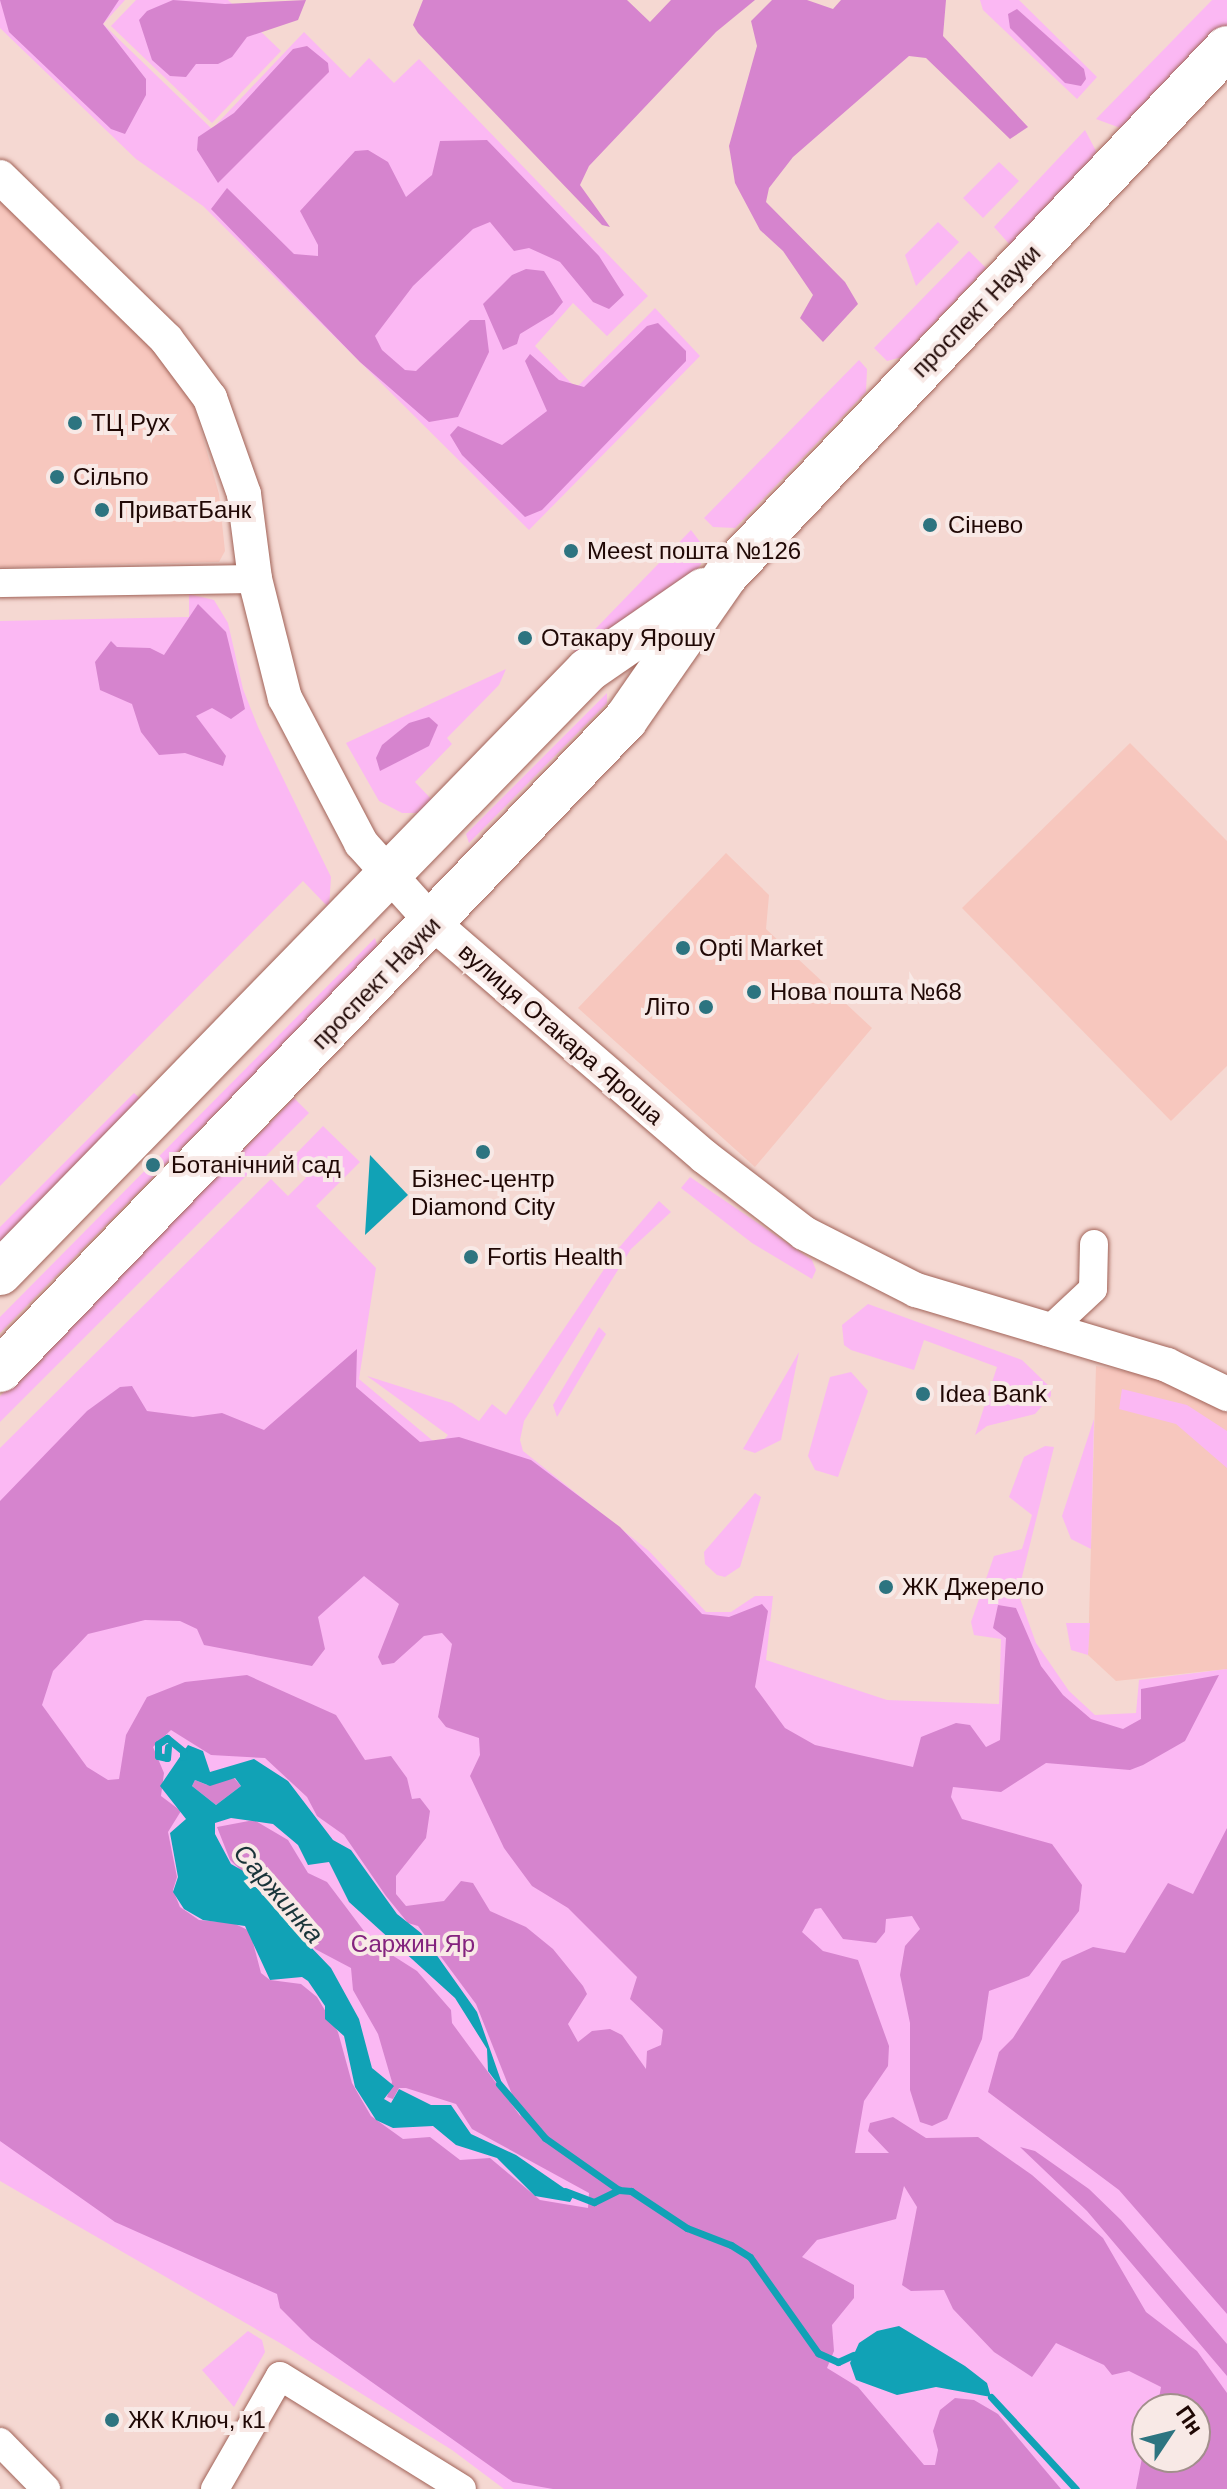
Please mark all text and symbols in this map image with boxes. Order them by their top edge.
street label: проспект Науки [906,239,1046,383]
place label: ТЦ Рух [91,409,170,437]
marker: ТЦ Рух [66,414,84,432]
place label: Сільпо [73,463,149,491]
marker: Сільпо [48,468,66,486]
place label: ПриватБанк [118,496,251,524]
marker: ПриватБанк [93,501,111,519]
place label: Сінево [948,511,1023,539]
marker: Сінево [919,514,941,536]
place label: Meest пошта №126 [587,537,801,565]
marker: Meest пошта №126 [562,542,580,560]
place label: Отакару Ярошу [541,624,715,652]
marker: Отакару Ярошу [516,629,534,647]
street label: проспект Науки [306,911,446,1055]
place label: Opti Market [699,934,823,962]
street label: вулиця Отакара Яроша [453,937,669,1131]
marker: Opti Market [674,939,692,957]
place label: Нова пошта №68 [770,978,962,1006]
marker: Нова пошта №68 [745,983,763,1001]
place label: Літо [645,993,690,1021]
marker: Літо [697,998,715,1016]
marker: Бізнес-центр Diamond City [474,1143,492,1161]
place label: Ботанічний сад [171,1151,341,1179]
marker: Ботанічний сад [142,1154,164,1176]
place label: Бізнес-центр Diamond City [411,1165,555,1221]
place label: Fortis Health [487,1243,623,1271]
marker: Fortis Health [462,1248,480,1266]
place label: Idea Bank [939,1380,1047,1408]
marker: Idea Bank [914,1385,932,1403]
place label: ЖК Джерело [902,1573,1044,1601]
marker: ЖК Джерело [877,1578,895,1596]
water label: Саржинка [227,1838,329,1950]
park label: Саржин Яр [351,1930,475,1958]
north arrow [1131,2393,1211,2473]
text: Пн [1171,2401,1208,2439]
place label: ЖК Ключ, к1 [128,2406,266,2434]
marker: ЖК Ключ, к1 [103,2411,121,2429]

